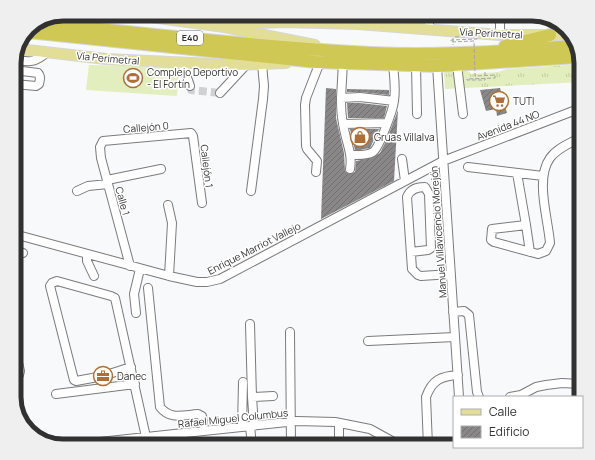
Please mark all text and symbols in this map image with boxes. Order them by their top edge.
street label: Vía Perimetral [459,24,523,42]
road number: E40 [177,31,203,45]
street label: Vía Perimetral [76,48,140,68]
place label: Complejo Deportivo - El Fortín [147,65,238,91]
sports icon: Complejo Deportivo - El Fortín [122,67,144,89]
supermarket icon: TUTI [488,90,510,112]
place label: TUTI [513,94,534,108]
street label: Avenida 44 NO [475,107,541,143]
street label: Callejón 0 [123,118,169,136]
shop icon: Gruas Villalva [349,126,371,148]
place label: Gruas Villalva [374,130,434,144]
street label: Callejón 1 [197,144,217,188]
street label: Manuel Villavicencio Morejón [426,165,450,298]
street label: Calle 1 [112,185,134,217]
street label: Enrique Marriot Vallejo [205,218,303,278]
office icon: Danec [92,365,114,387]
place label: Danec [117,369,147,383]
legend [453,396,583,448]
text: Calle [489,403,517,420]
street label: Rafael Miguel Columbus [177,405,289,431]
text: Edificio [489,423,529,440]

